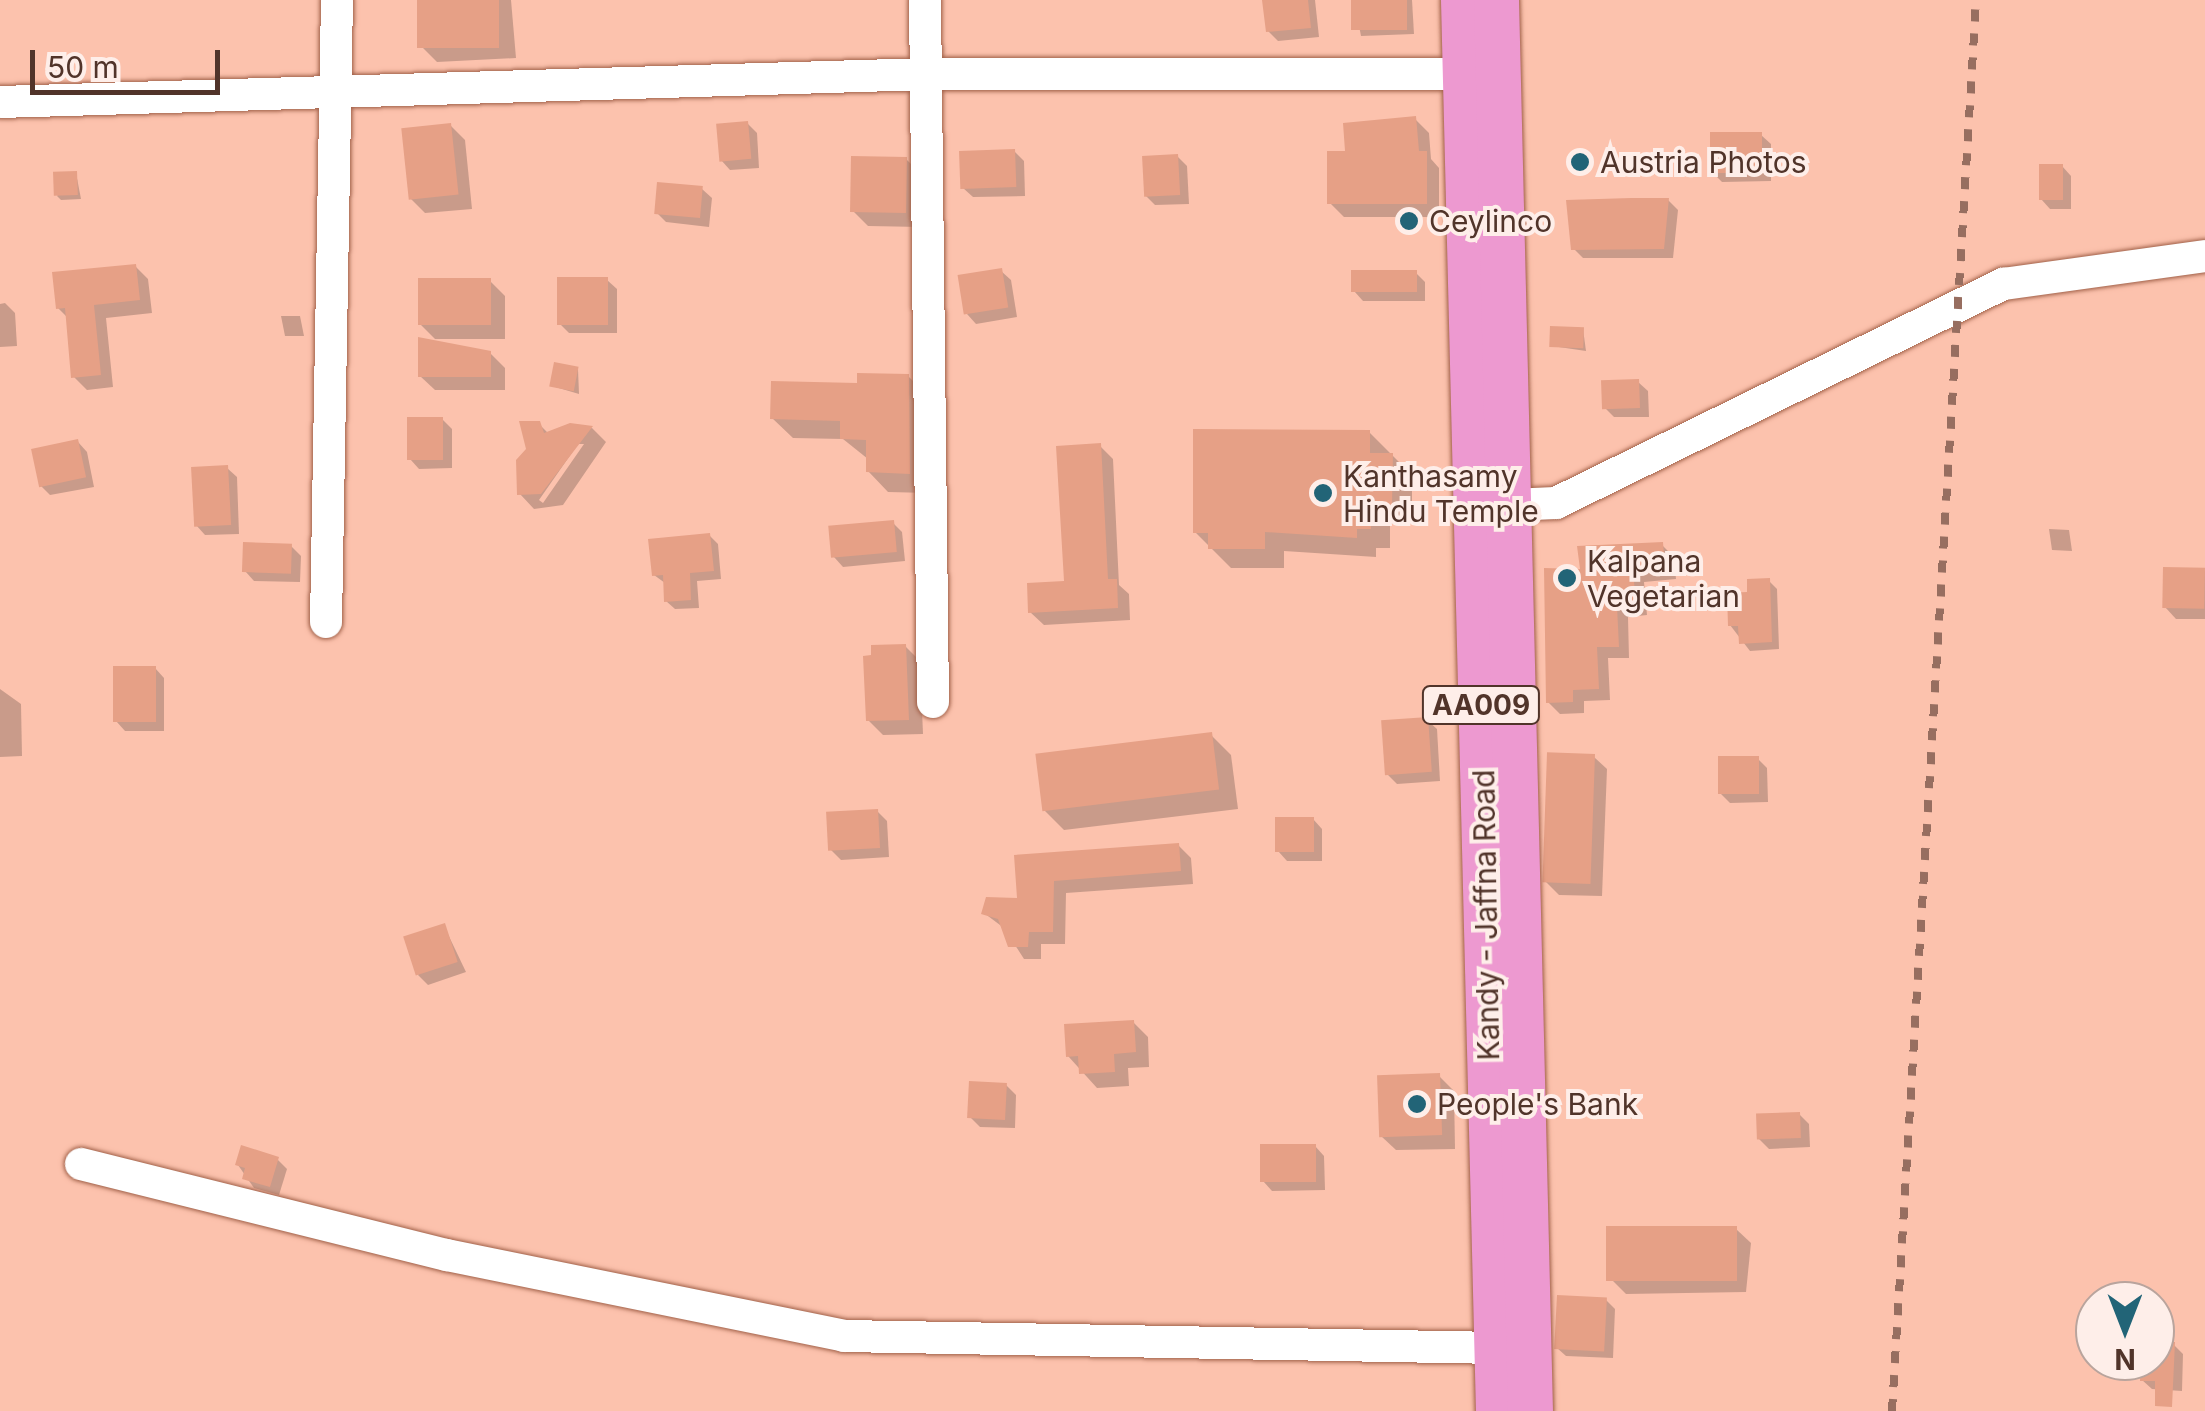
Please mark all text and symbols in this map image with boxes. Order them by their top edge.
scale bar [35,30,225,92]
text: 50 m [47,49,119,85]
place label: Austria Photos [1600,144,1807,180]
marker: Austria Photos [1569,151,1591,173]
place label: Ceylinco [1429,203,1552,239]
marker: Ceylinco [1398,210,1420,232]
place label: Kanthasamy Hindu Temple [1343,458,1539,528]
marker: Kanthasamy Hindu Temple [1312,482,1334,504]
place label: Kalpana Vegetarian [1587,543,1740,614]
marker: Kalpana Vegetarian [1556,567,1578,589]
road number: AA009 [1421,682,1541,728]
street label: Kandy - Jaffna Road [1465,769,1507,1061]
place label: People's Bank [1437,1086,1638,1122]
marker: People's Bank [1406,1093,1428,1115]
north arrow [2075,1281,2175,1381]
text: N [2114,1342,2136,1376]

